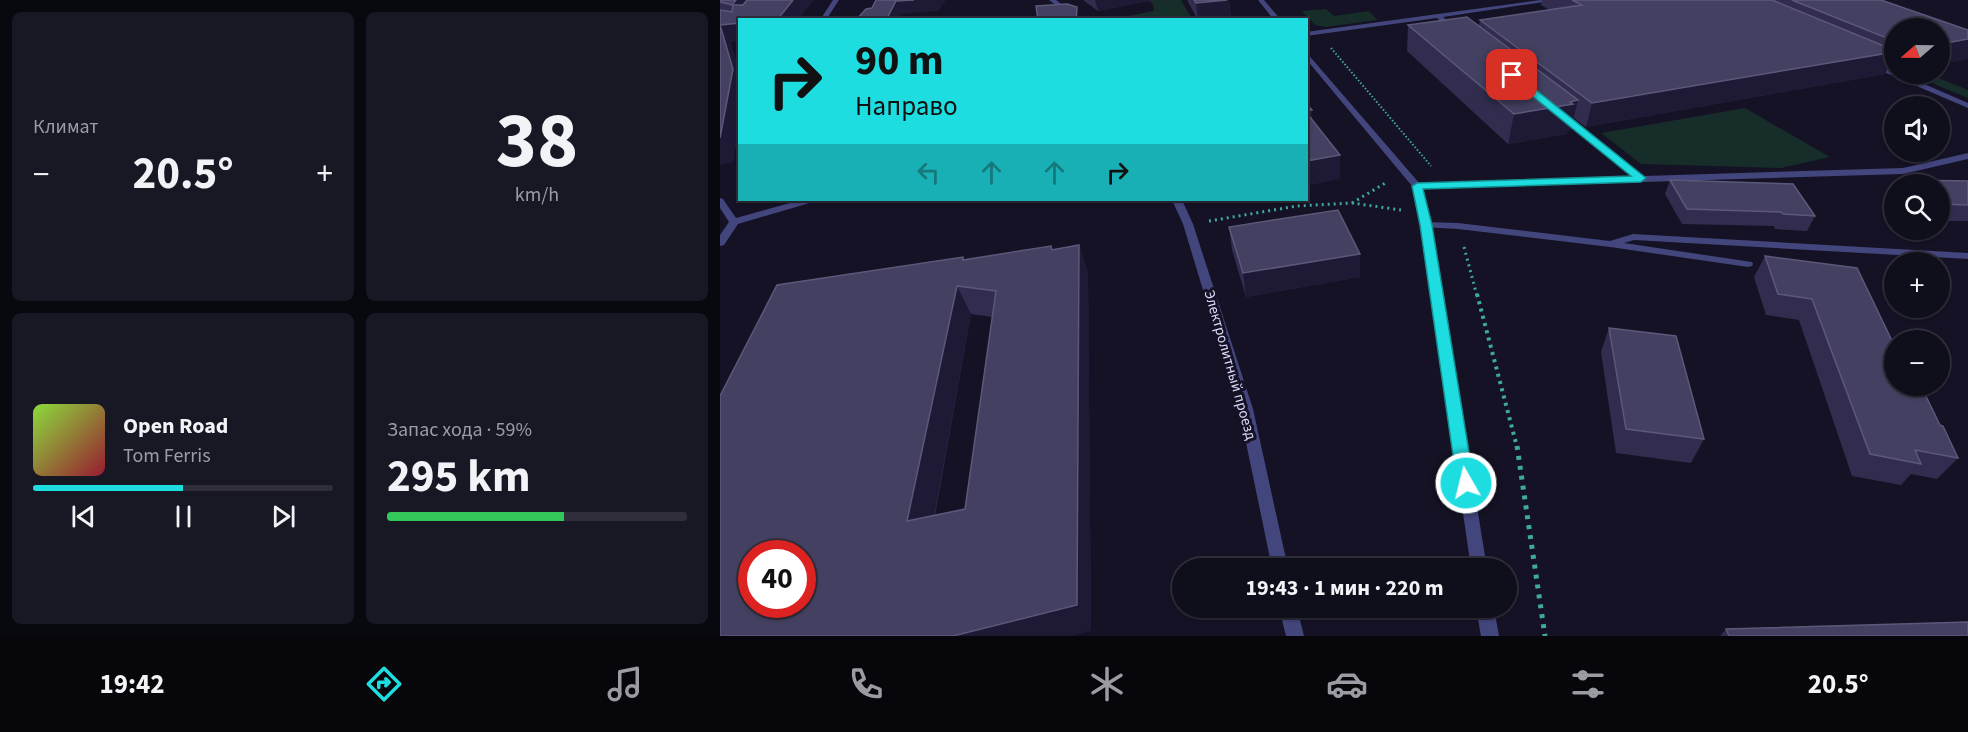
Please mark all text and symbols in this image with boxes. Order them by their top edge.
north arrow [1884,18,1950,84]
map controls [1884,18,1950,396]
text: 90 m [855,31,944,91]
icon: right [756,42,834,120]
pin [1486,49,1537,100]
icon: arrive [1495,58,1528,91]
text: 38 [496,86,578,197]
text: Направо [855,87,958,126]
button: sound [1884,96,1950,162]
text: Климат [33,113,99,141]
text: 20.5° [132,142,234,206]
text: − [33,151,49,198]
text: + [317,151,333,198]
icon: left [912,156,945,189]
icon: ahead [975,156,1008,189]
icon: ahead [1038,156,1071,189]
icon: right [1101,156,1134,189]
button: search [1884,174,1950,240]
text: km/h [515,181,559,209]
button: + [1884,252,1950,318]
street label: Электролитный проезд [1199,288,1261,442]
button: − [1884,330,1950,396]
text: Open Road [123,410,228,442]
text: Запас хода · 59% [387,416,532,444]
text: Tom Ferris [123,442,211,470]
text: 295 km [387,445,531,509]
position arrow [1434,451,1498,515]
icon: previous [67,500,100,533]
icon: pause [167,500,200,533]
icon: next [267,500,300,533]
speed limit sign: 40 [738,540,816,618]
text: 19:43 · 1 мин · 220 m [1245,572,1444,604]
icon: directions [363,663,405,705]
icon: music [604,663,646,705]
icon: phone [845,663,887,705]
icon: climate [1086,663,1128,705]
icon: car [1326,663,1368,705]
icon: filters [1567,663,1609,705]
text: 19:42 [99,665,165,704]
text: 20.5° [1808,665,1869,704]

